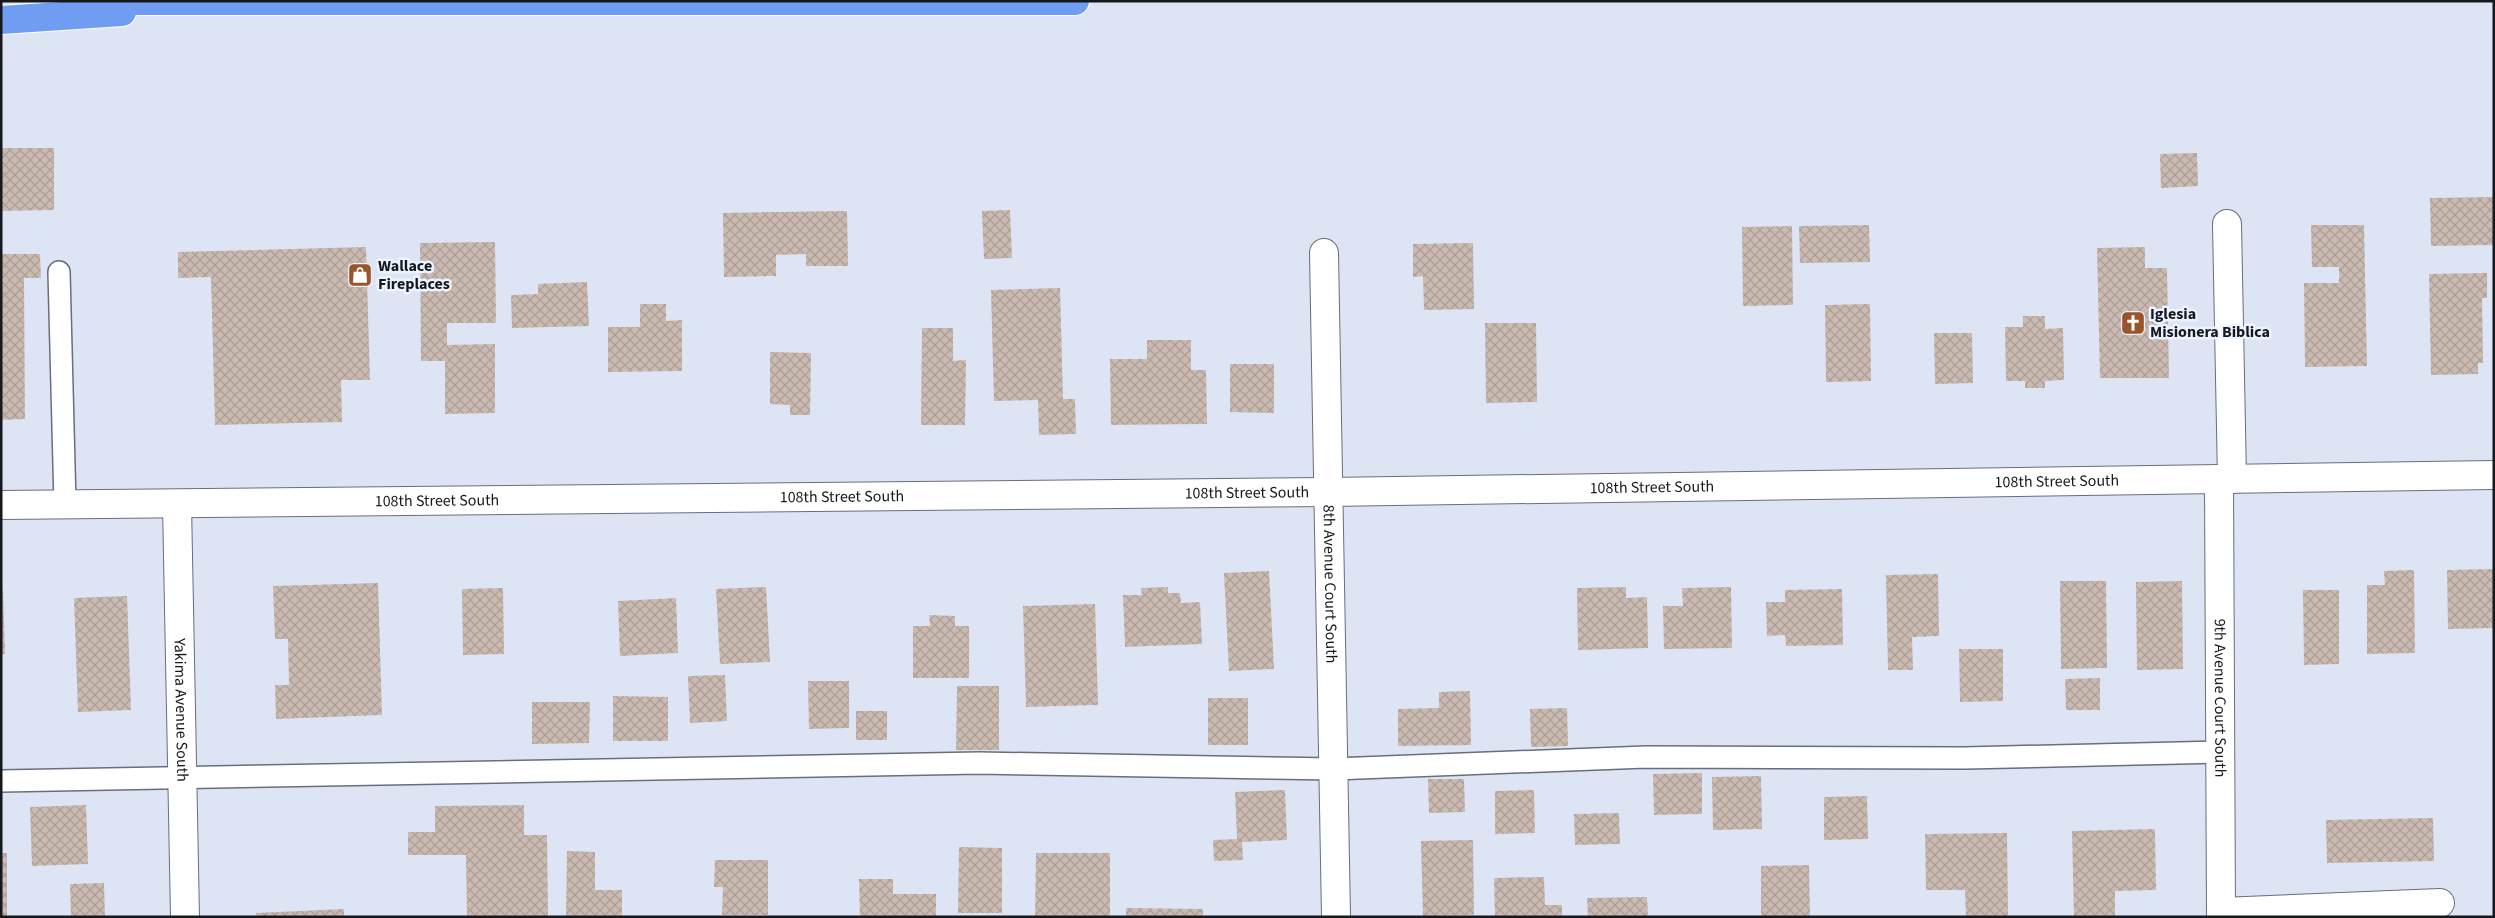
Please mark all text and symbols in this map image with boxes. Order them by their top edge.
place label: Wallace Fireplaces [378,255,450,295]
shop icon: Wallace Fireplaces [347,262,373,288]
place label: Iglesia Misionera Biblica [2150,303,2270,343]
church icon: Iglesia Misionera Biblica [2120,310,2146,336]
street label: 108th Street South [1994,469,2119,493]
street label: 108th Street South [1589,475,1714,499]
street label: 108th Street South [1185,481,1309,504]
street label: 108th Street South [780,485,904,508]
street label: 108th Street South [375,489,499,512]
street label: 8th Avenue Court South [1318,504,1342,663]
street label: 9th Avenue Court South [2209,619,2231,777]
street label: Yakima Avenue South [169,637,193,782]

